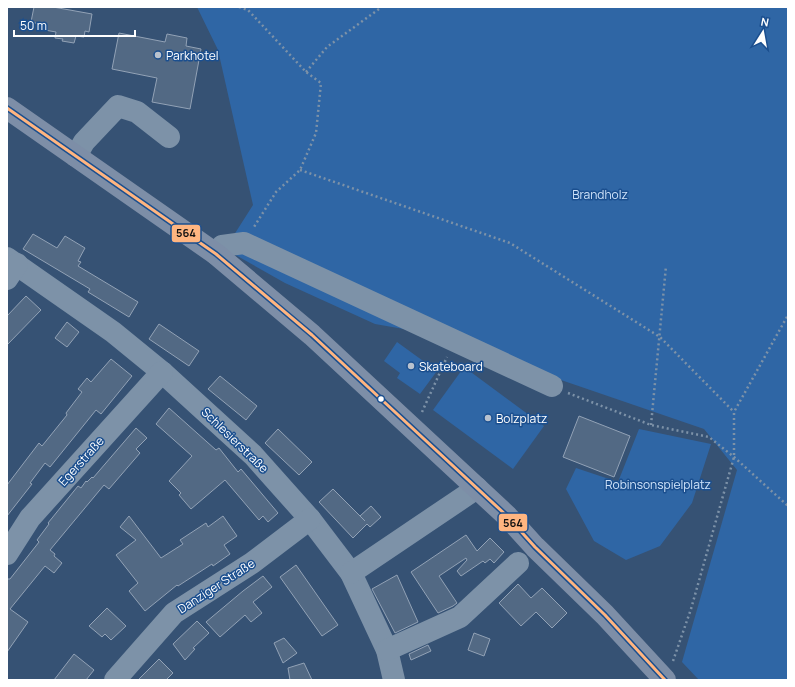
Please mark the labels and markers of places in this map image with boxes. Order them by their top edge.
place label: Parkhotel [166,47,219,64]
marker: Parkhotel [153,50,163,60]
place label: Skateboard [419,358,483,375]
marker: Skateboard [406,361,416,371]
unlabelled marker [376,394,386,404]
place label: Bolzplatz [496,410,547,427]
marker: Bolzplatz [483,413,493,423]

